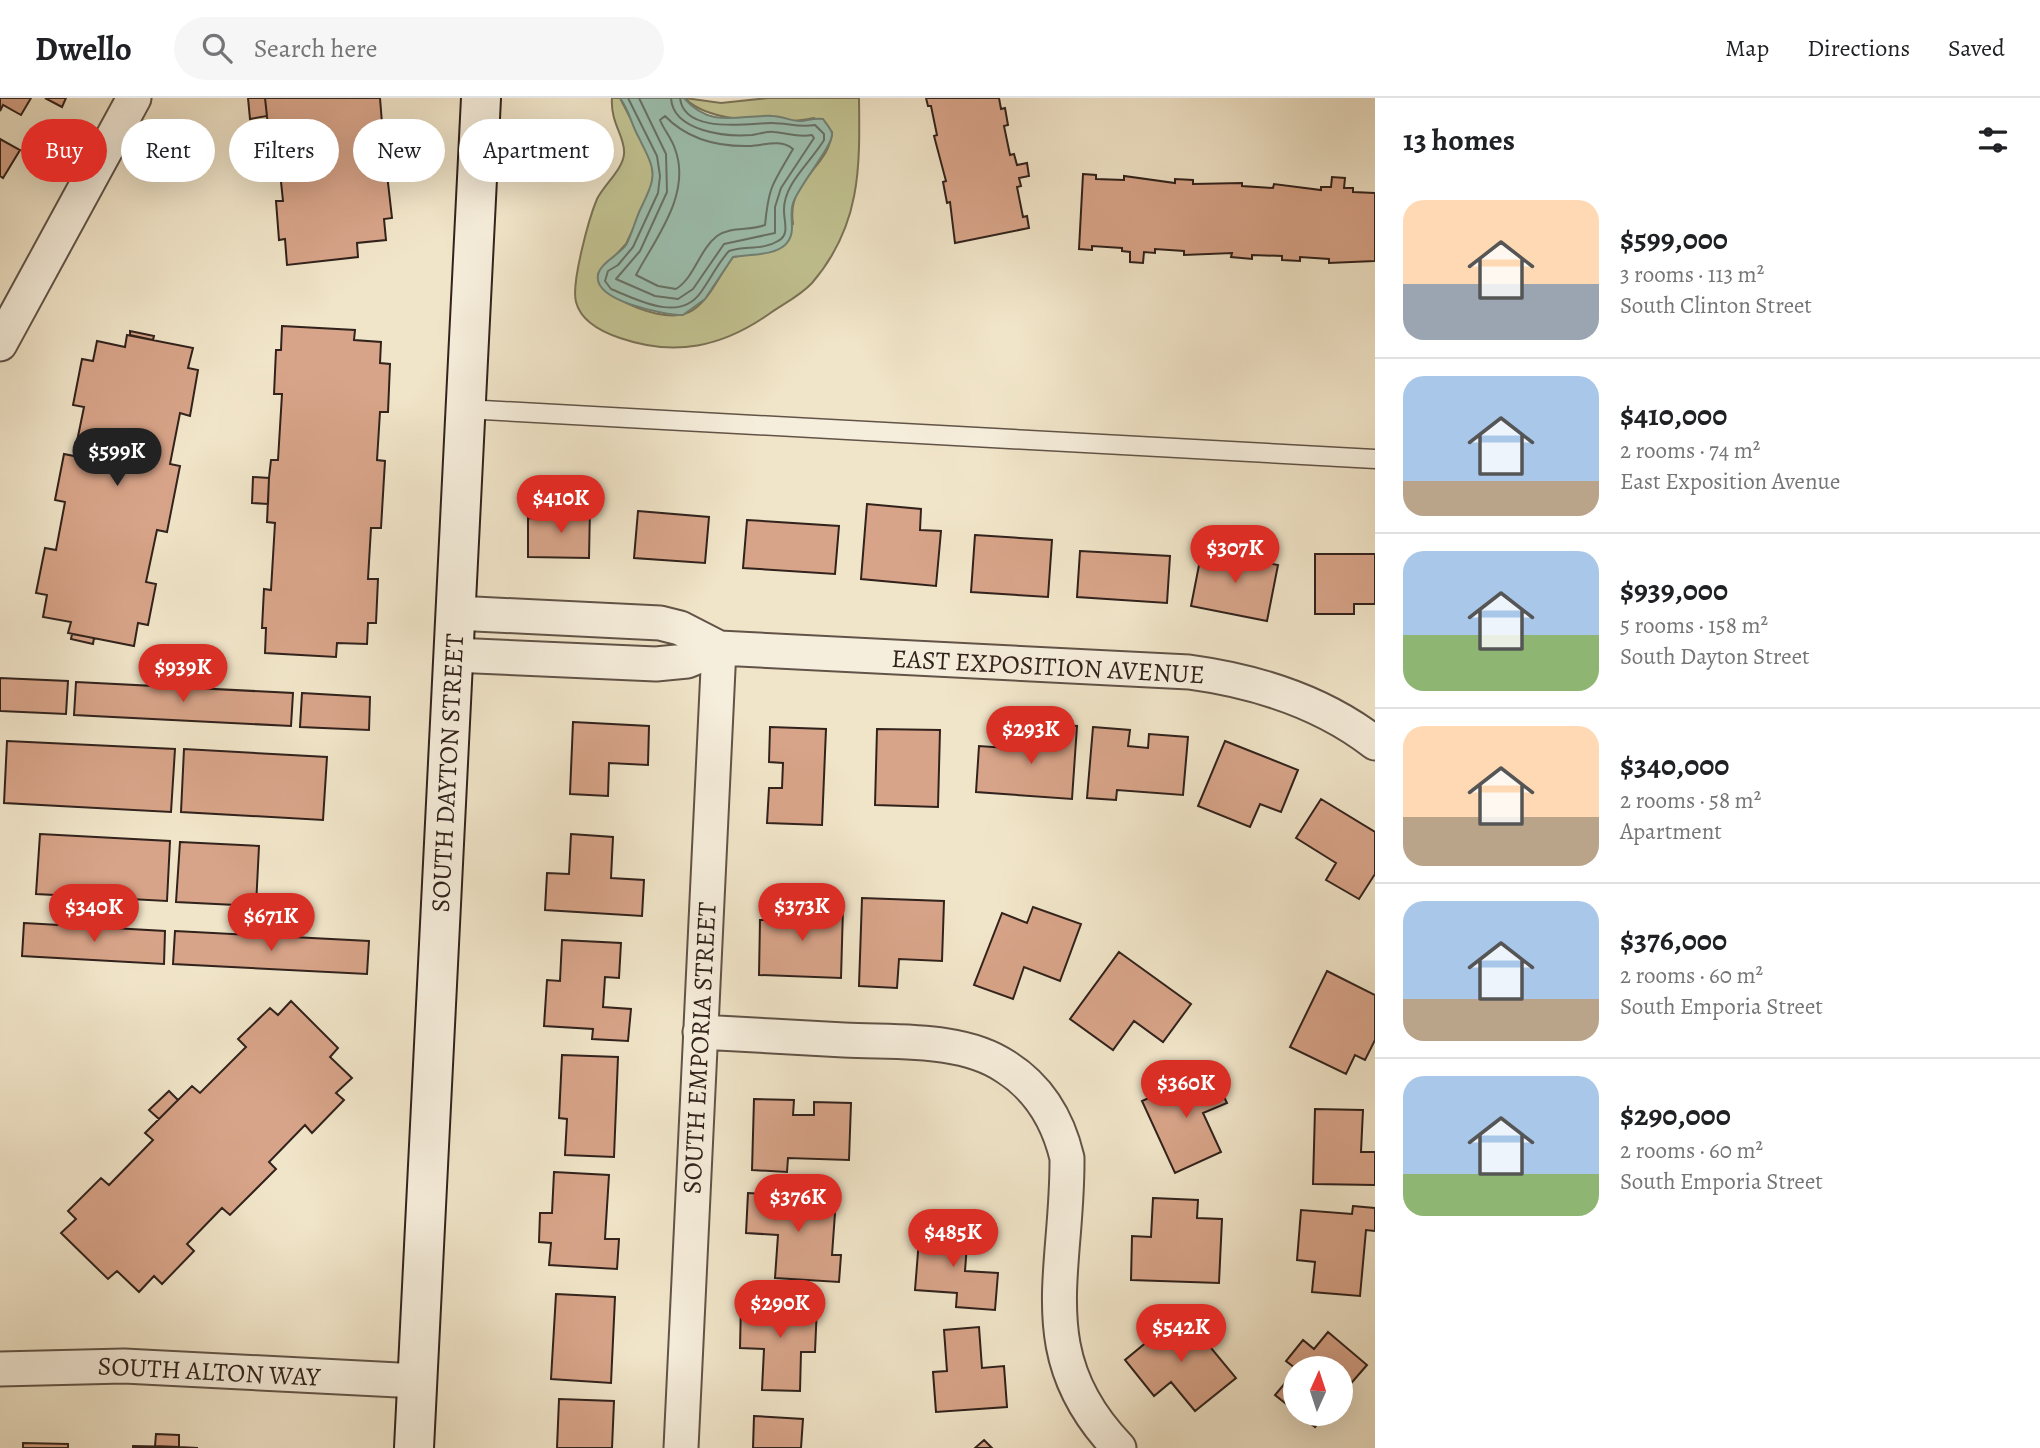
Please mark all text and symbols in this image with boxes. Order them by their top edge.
search box [174,17,664,80]
text: Dwello [35,26,132,71]
icon: search [198,29,236,67]
text: Search here [254,31,377,66]
text: Map [1725,32,1769,64]
text: Directions [1807,32,1910,64]
text: Saved [1948,32,2005,64]
chip: Buy [21,119,107,182]
chip: Rent [121,119,215,182]
chip: Filters [229,119,339,182]
chip: New [353,119,445,182]
chip: Apartment [459,119,614,182]
text: 13 homes [1403,120,1515,160]
icon: filters [1974,121,2012,159]
text: $599,000 [1620,219,1728,259]
icon: home [1459,228,1543,312]
text: 3 rooms · 113 m² [1620,259,1764,290]
text: South Clinton Street [1620,290,1812,321]
text: $410,000 [1620,395,1727,435]
icon: home [1459,404,1543,488]
pin: $599K [68,428,166,488]
text: $599K [89,435,145,466]
text: 2 rooms · 74 m² [1620,435,1760,466]
text: East Exposition Avenue [1620,466,1840,497]
pin: $410K [512,476,610,535]
text: $410K [533,482,589,513]
pin: $307K [1186,526,1284,585]
text: $307K [1206,532,1264,563]
text: $939,000 [1620,570,1728,610]
icon: home [1459,579,1543,663]
text: 5 rooms · 158 m² [1620,610,1768,641]
street label: SOUTH DAYTON STREET [423,633,472,913]
street label: EAST EXPOSITION AVENUE [890,641,1205,692]
text: South Dayton Street [1620,641,1810,672]
pin: $939K [134,644,232,704]
text: $939K [154,651,212,682]
pin: $293K [982,706,1080,766]
text: $293K [1002,713,1060,744]
text: $340,000 [1620,745,1729,785]
icon: home [1459,754,1543,838]
text: 2 rooms · 58 m² [1620,785,1761,816]
text: Apartment [1620,816,1722,847]
pin: $340K [45,884,143,944]
pin: $373K [753,884,851,943]
text: $373K [774,890,830,921]
text: $340K [65,891,123,922]
pin: $671K [222,894,320,953]
text: $671K [244,900,298,931]
street label: SOUTH EMPORIA STREET [674,901,725,1195]
text: $376,000 [1620,920,1727,960]
icon: home [1459,929,1543,1013]
text: 2 rooms · 60 m² [1620,960,1763,991]
text: South Emporia Street [1620,991,1823,1022]
pin: $360K [1137,1060,1235,1120]
text: $360K [1157,1067,1215,1098]
text: $290,000 [1620,1095,1731,1135]
icon: home [1459,1104,1543,1188]
text: 2 rooms · 60 m² [1620,1135,1763,1166]
text: South Emporia Street [1620,1166,1823,1197]
pin: $376K [749,1174,847,1234]
text: $376K [770,1181,826,1212]
pin: $485K [904,1210,1002,1269]
text: $485K [924,1216,982,1247]
pin: $290K [731,1280,829,1340]
text: $290K [750,1287,810,1318]
pin: $542K [1132,1304,1230,1364]
text: $542K [1152,1311,1210,1342]
street label: SOUTH ALTON WAY [97,1348,322,1395]
north arrow [1283,1356,1353,1426]
map controls [1283,1356,1353,1426]

